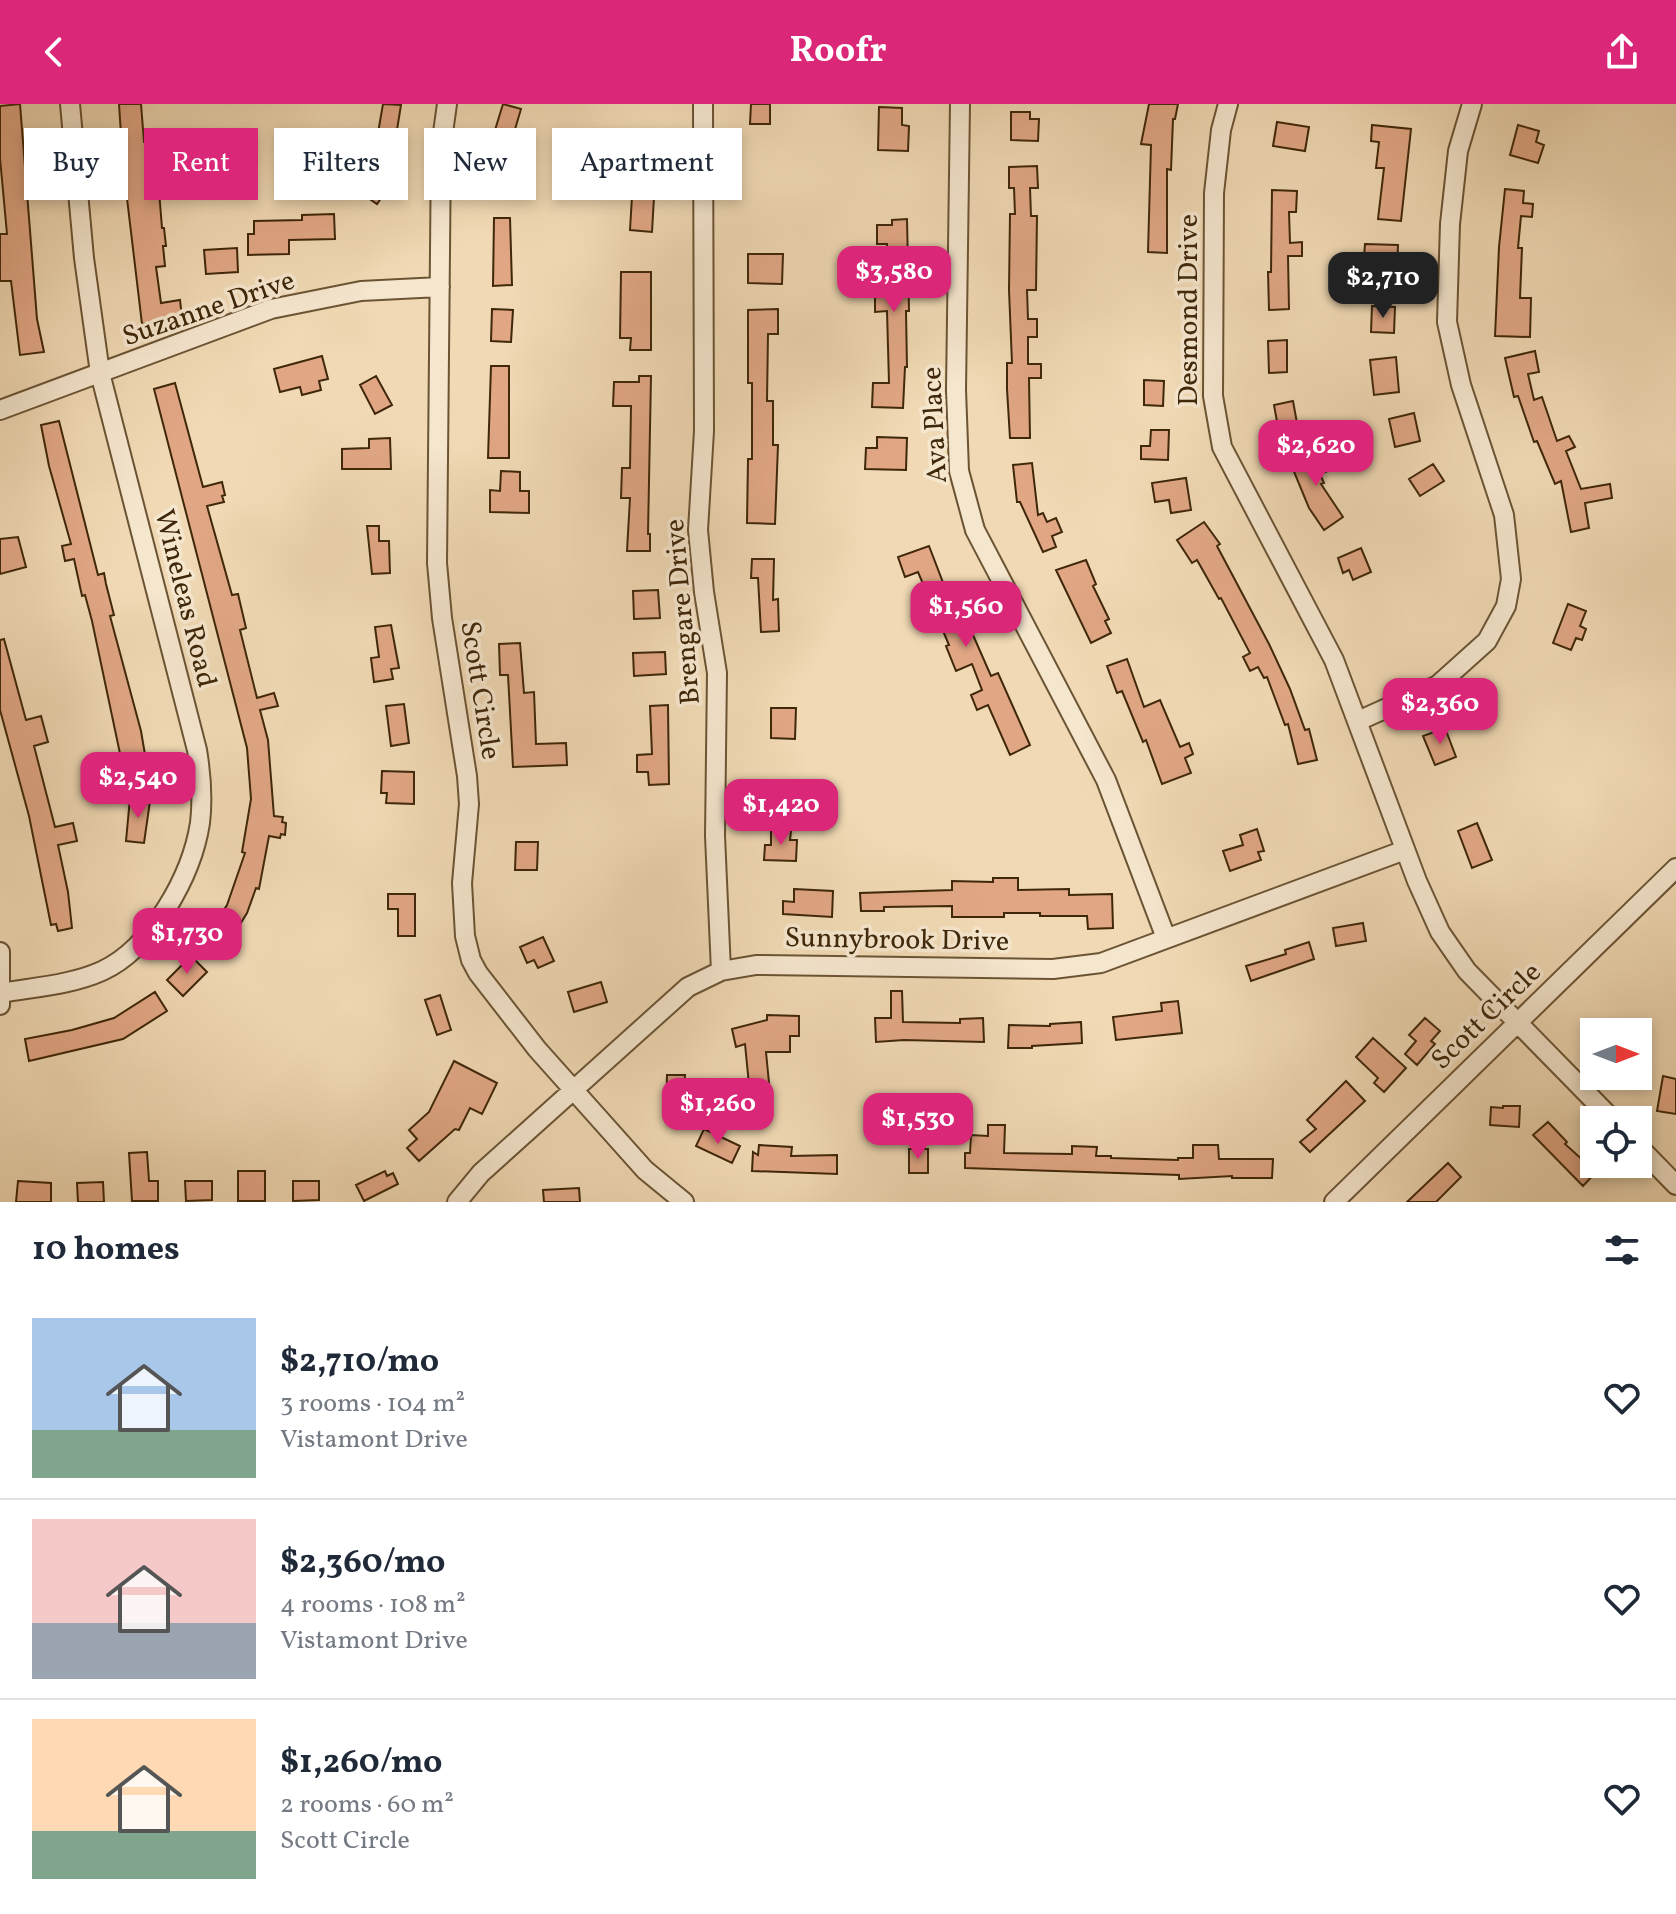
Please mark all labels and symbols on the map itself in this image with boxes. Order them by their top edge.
street label: Desmond Drive [1170,214,1209,406]
pin: $3,580 [829,246,959,314]
pin: $2,710 [1318,252,1448,320]
street label: Suzanne Drive [117,262,300,357]
street label: Ava Place [913,366,958,484]
pin: $2,620 [1251,420,1381,488]
street label: Wineleas Road [144,506,226,692]
street label: Brengare Drive [656,517,711,706]
pin: $1,560 [901,581,1031,649]
street label: Scott Circle [449,618,510,762]
pin: $2,360 [1375,678,1505,746]
pin: $2,540 [73,752,203,820]
pin: $1,420 [716,779,846,847]
pin: $1,730 [122,908,252,976]
street label: Sunnybrook Drive [784,919,1010,962]
street label: Scott Circle [1423,954,1551,1079]
north arrow [1580,1018,1652,1090]
pin: $1,260 [653,1078,783,1146]
pin: $1,530 [853,1093,983,1161]

